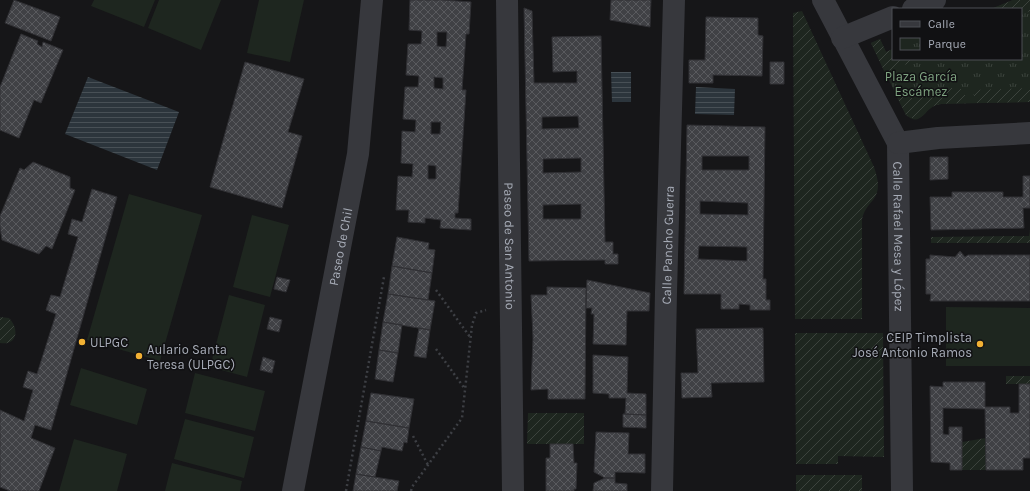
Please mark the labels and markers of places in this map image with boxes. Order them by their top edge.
place label: CEIP Timplista José Antonio Ramos [853,330,972,360]
place label: ULPGC [90,335,128,350]
marker: ULPGC [77,337,87,347]
marker: CEIP Timplista José Antonio Ramos [975,339,985,349]
place label: Aulario Santa Teresa (ULPGC) [147,342,235,372]
marker: Aulario Santa Teresa (ULPGC) [134,351,144,361]

